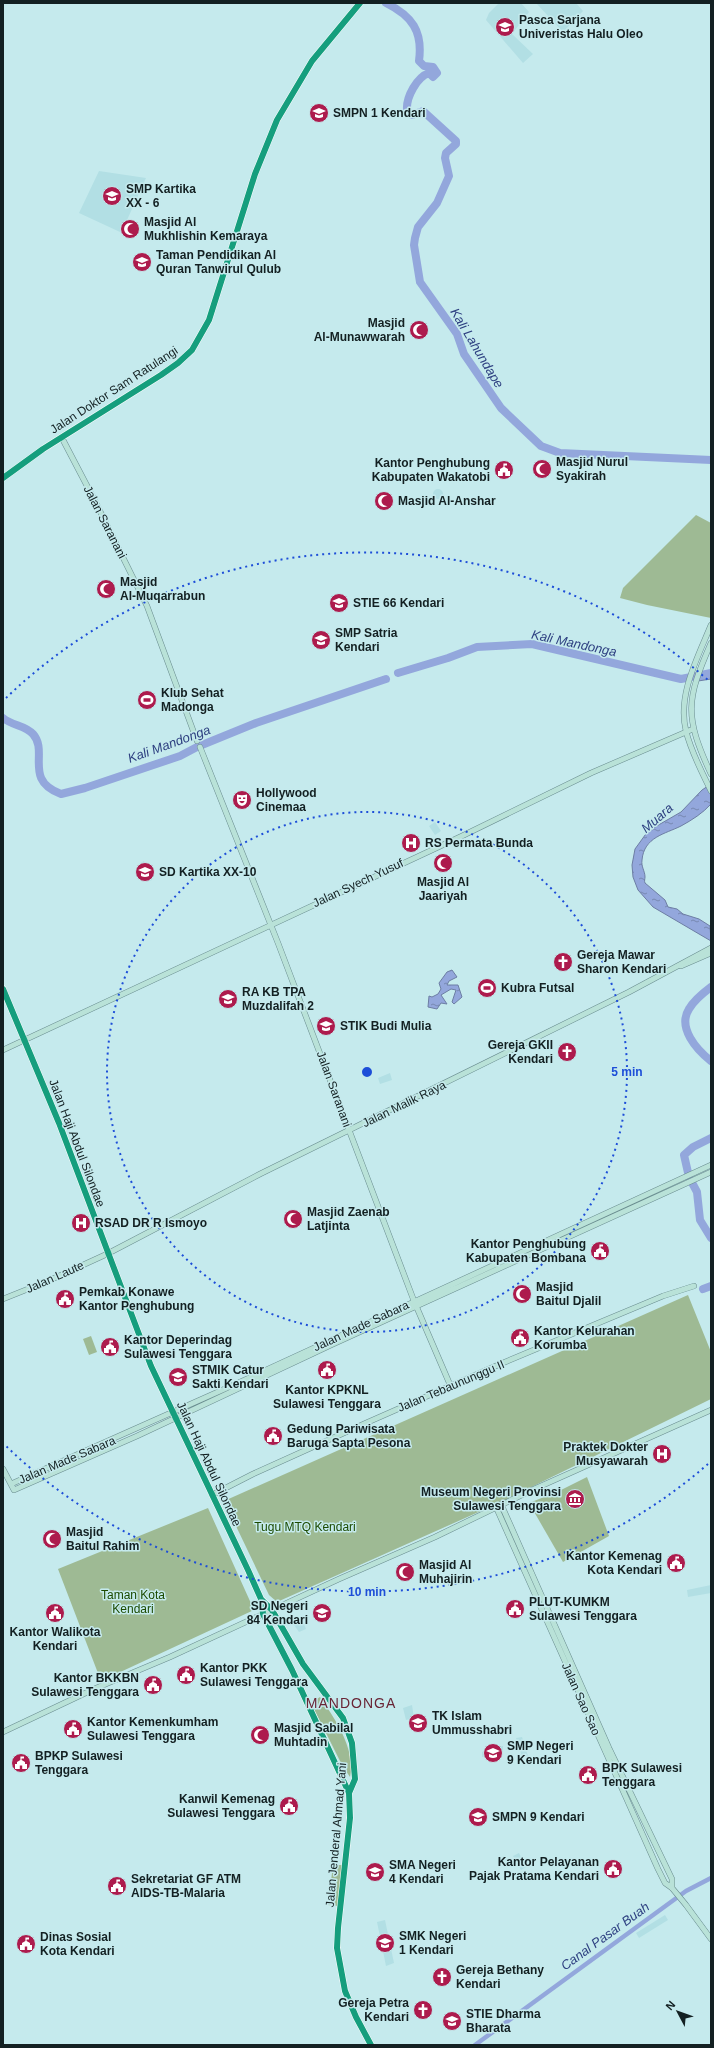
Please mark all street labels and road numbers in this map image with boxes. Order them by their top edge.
street label: Jalan Doktor Sam Ratulangi [48,343,180,437]
street label: Jalan Saranani [81,483,129,561]
street label: Jalan Syech Yusuf [310,856,406,910]
street label: Jalan Saranani [314,1049,354,1129]
street label: Jalan Haji Abdul Silondae [46,1077,108,1209]
street label: Jalan Malik Raya [360,1078,448,1130]
street label: Jalan Laute [24,1258,86,1296]
street label: Jalan Made Sabara [311,1298,411,1354]
street label: Jalan Tebaununggu II [396,1357,506,1415]
street label: Jalan Haji Abdul Silondae [174,1399,244,1529]
street label: Jalan Made Sabara [16,1433,118,1487]
street label: Jalan Sao Sao [559,1660,603,1738]
street label: Jalan Jenderal Ahmad Yani [323,1762,349,1908]

